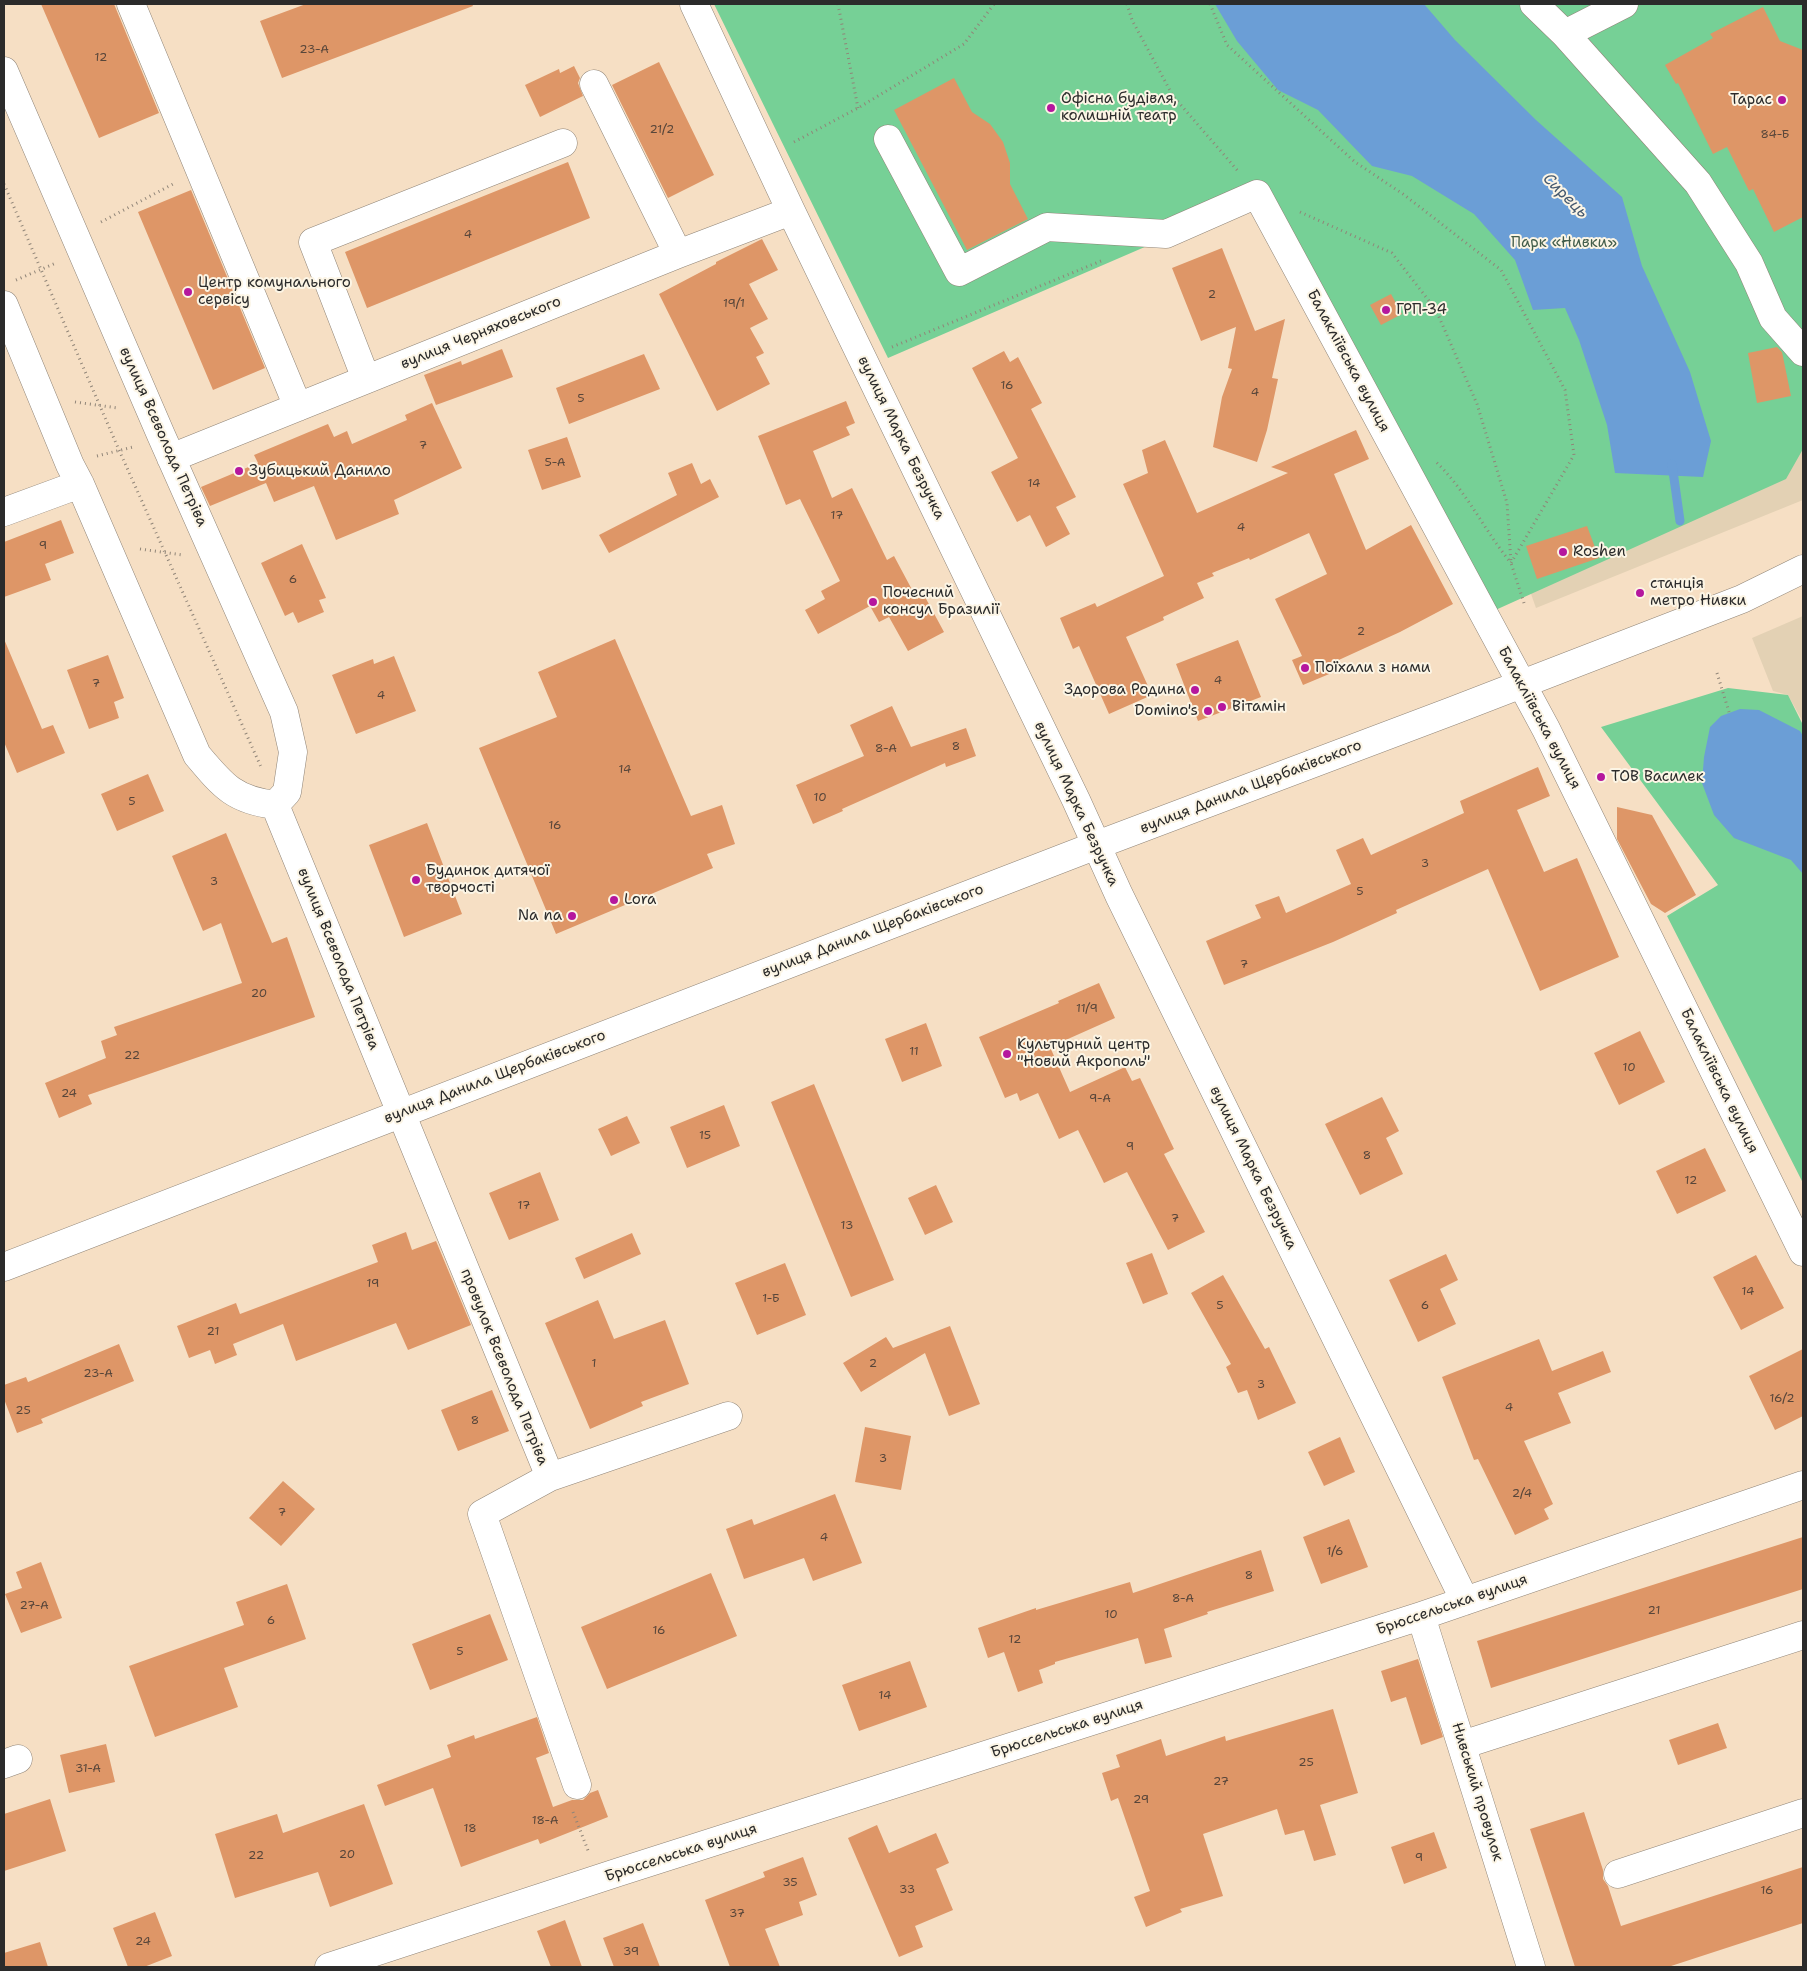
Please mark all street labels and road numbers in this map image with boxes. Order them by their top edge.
street label: Балакліївська вулиця [1303,287,1393,435]
street label: вулиця Черняховського [398,293,564,373]
street label: вулиця Всеволода Петріва [115,344,211,530]
street label: вулиця Марка Безручка [854,353,948,523]
street label: Балакліївська вулиця [1494,644,1584,792]
street label: вулиця Марка Безручка [1030,719,1122,889]
street label: вулиця Данила Щербаківського [1138,736,1364,838]
street label: вулиця Всеволода Петріва [293,865,383,1053]
street label: вулиця Данила Щербаківського [760,880,986,982]
street label: Балакліївська вулиця [1676,1006,1762,1156]
street label: вулиця Данила Щербаківського [382,1026,608,1128]
street label: вулиця Марка Безручка [1206,1083,1300,1253]
street label: провулок Всеволода Петріва [456,1266,552,1468]
street label: Брюссельська вулиця [1374,1571,1530,1639]
street label: Брюссельська вулиця [989,1696,1145,1762]
street label: Нивський провулок [1447,1721,1507,1863]
street label: Брюссельська вулиця [603,1820,759,1886]

